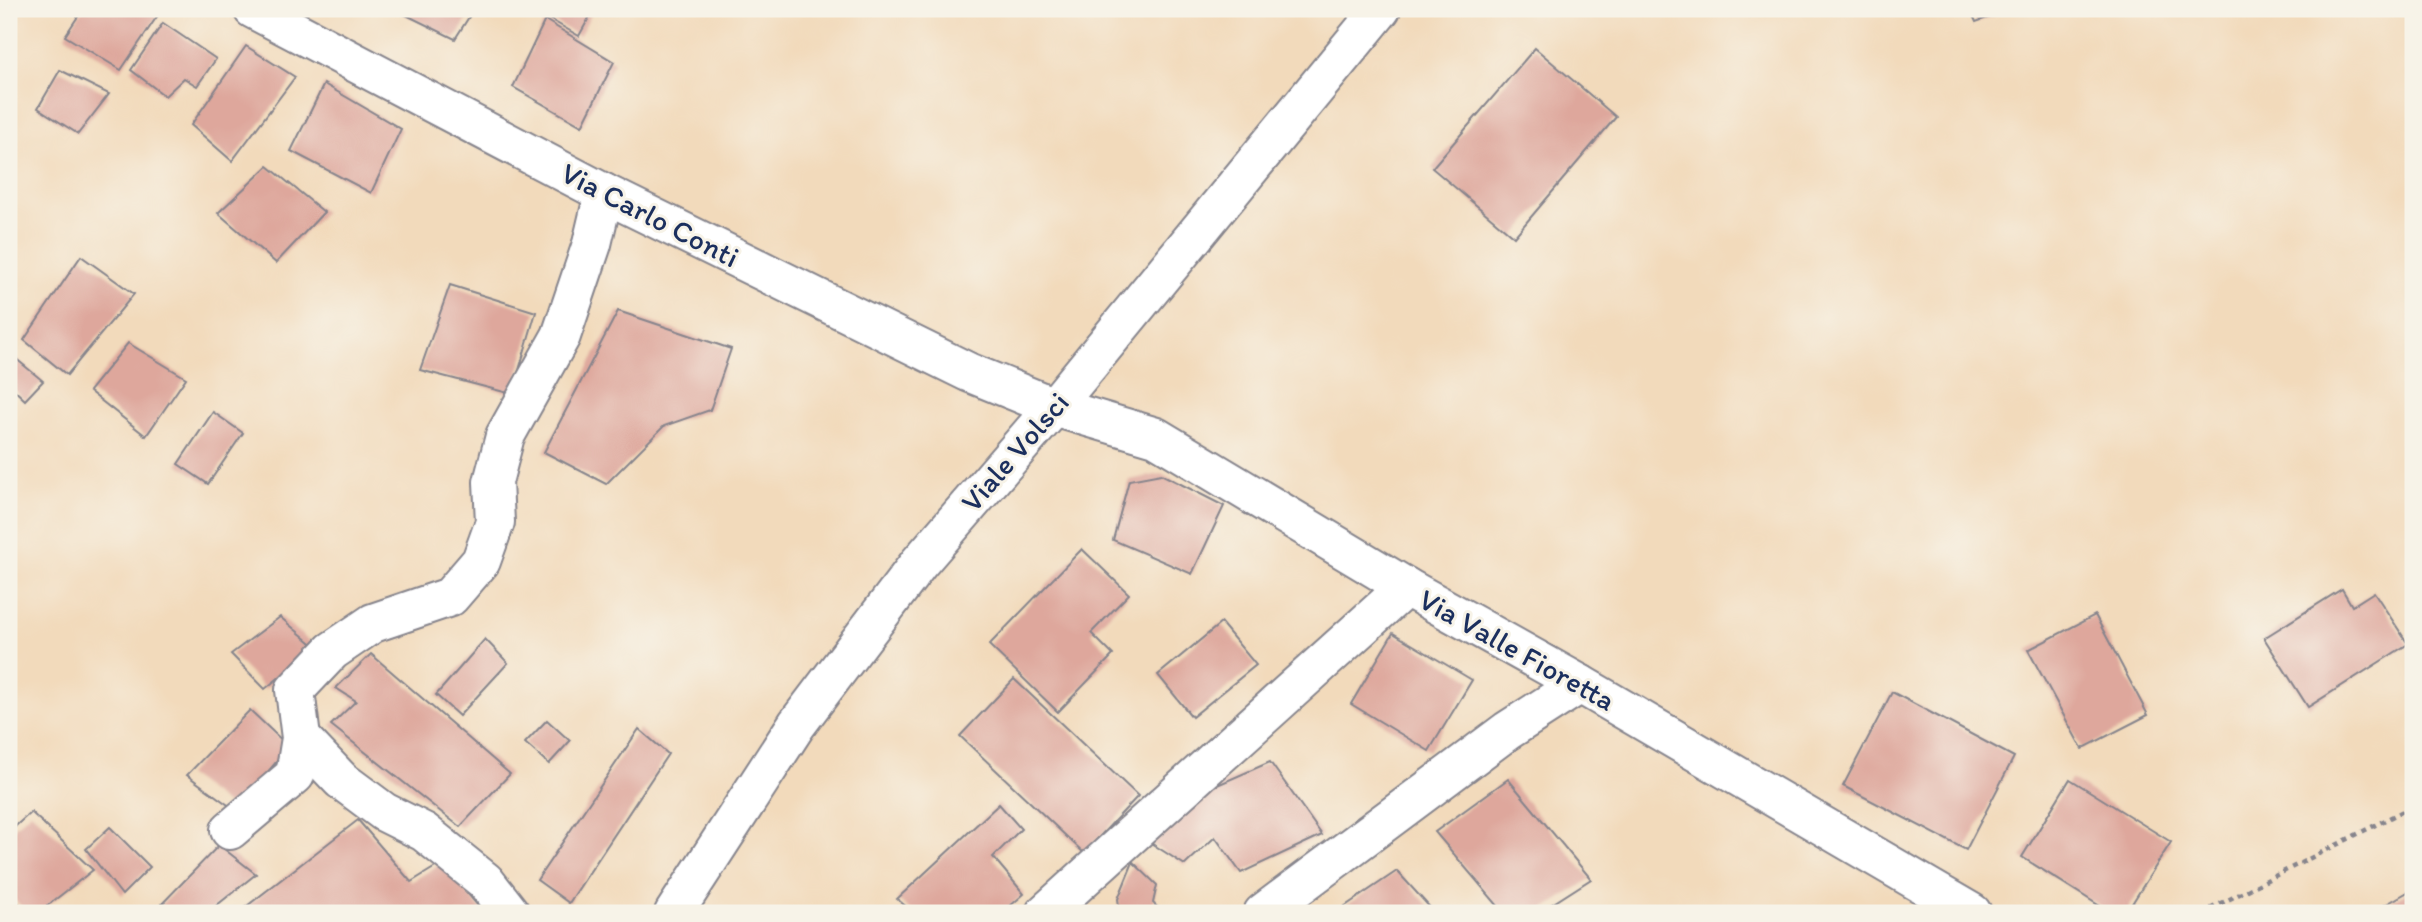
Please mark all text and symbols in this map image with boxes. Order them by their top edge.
street label: Via Carlo Conti [555,154,745,275]
street label: Viale Volsci [953,384,1077,519]
street label: Via Valle Fioretta [1413,580,1622,719]

